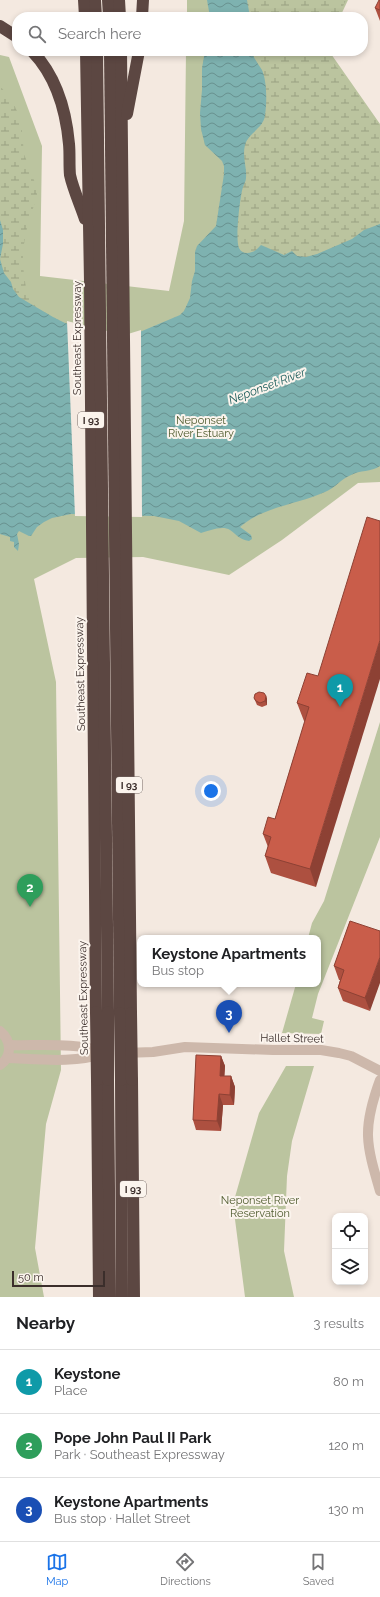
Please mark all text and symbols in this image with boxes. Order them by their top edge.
search box [12,12,368,56]
icon: search [26,23,48,45]
text: Search here [58,25,141,43]
street label: Southeast Expressway [71,281,84,395]
water label: Neponset River [227,365,308,407]
road number: I 93 [78,412,104,428]
park label: Neponset River Estuary [168,414,234,440]
street label: Southeast Expressway [73,617,88,731]
pin: 1 [327,674,353,707]
road number: I 93 [116,777,142,793]
your location [201,781,221,801]
pin: 2 [17,874,43,907]
popup [137,935,321,987]
street label: Southeast Expressway [76,941,91,1055]
text: Keystone Apartments [152,945,306,963]
text: Bus stop [152,963,204,978]
pin: 3 [216,1000,242,1033]
street label: Hallet Street [260,1031,324,1046]
road number: I 93 [120,1181,146,1197]
park label: Neponset River Reservation [221,1194,299,1220]
map controls [332,1213,368,1285]
button: locate [332,1213,368,1249]
button: layers [332,1249,368,1285]
scale bar [12,1269,105,1288]
text: 50 m [18,1271,44,1284]
text: Nearby [16,1313,75,1333]
text: 3 results [314,1316,364,1331]
text: Keystone [54,1365,120,1383]
text: 1 [26,1374,32,1389]
text: 80 m [333,1374,364,1389]
text: Place [54,1383,87,1398]
text: Pope John Paul II Park [54,1429,211,1447]
text: 2 [25,1438,33,1453]
text: 120 m [328,1438,364,1453]
text: Park · Southeast Expressway [54,1447,225,1462]
text: Keystone Apartments [54,1493,209,1511]
text: 3 [25,1502,33,1517]
text: 130 m [328,1502,364,1517]
text: Bus stop · Hallet Street [54,1511,190,1526]
tab: Map [46,1551,68,1588]
tab: Directions [160,1551,211,1588]
tab: Saved [303,1551,334,1588]

